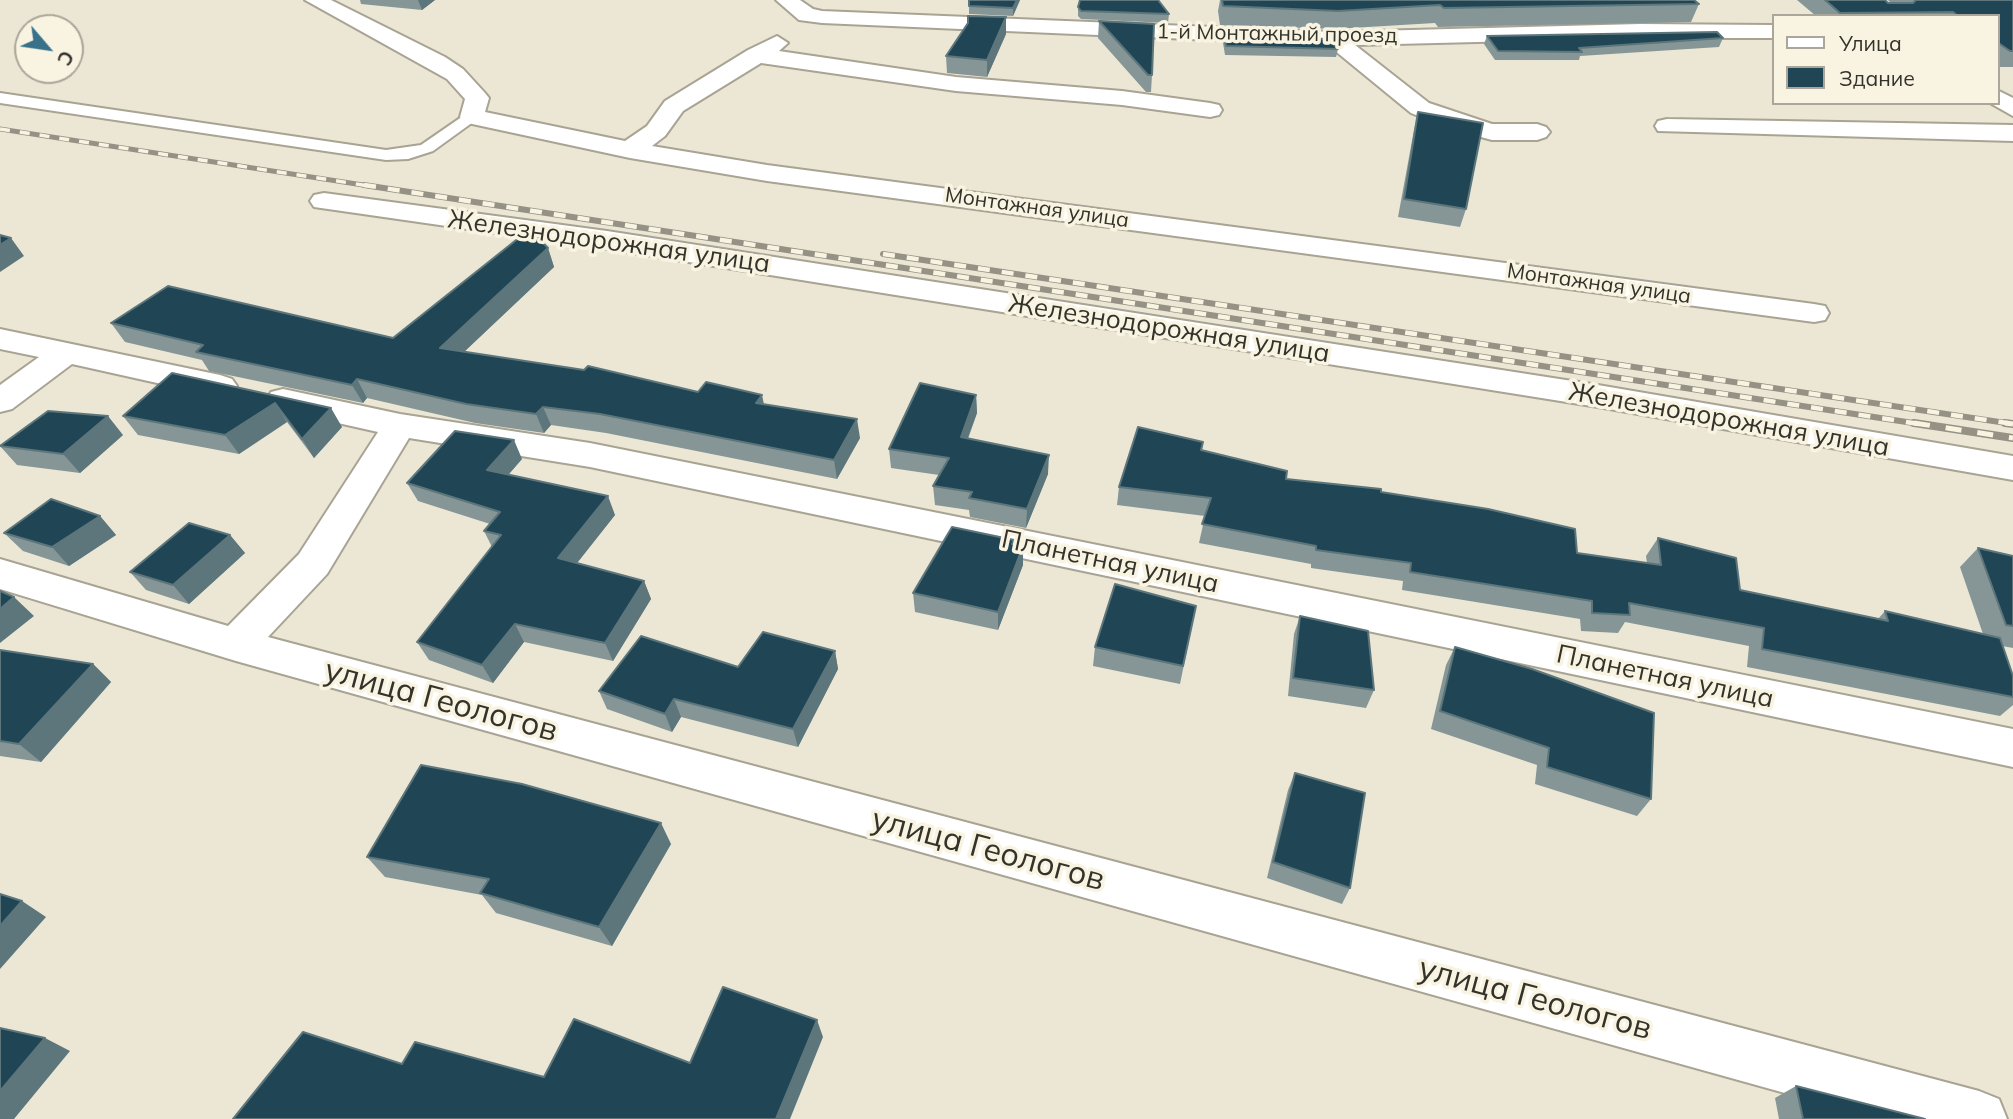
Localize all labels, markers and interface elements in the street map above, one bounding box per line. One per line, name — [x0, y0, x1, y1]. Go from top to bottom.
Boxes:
north arrow — [14, 14, 84, 84]
legend — [1772, 14, 1999, 105]
street label: 1-й Монтажный проезд — [1156, 19, 1398, 49]
text: Улица — [1839, 30, 1902, 56]
text: С — [52, 47, 79, 70]
text: Здание — [1839, 65, 1915, 91]
street label: Монтажная улица — [943, 183, 1131, 233]
street label: Железнодорожная улица — [446, 204, 772, 280]
street label: Монтажная улица — [1505, 259, 1693, 309]
street label: Железнодорожная улица — [1006, 288, 1332, 370]
street label: Железнодорожная улица — [1566, 376, 1892, 464]
street label: Планетная улица — [999, 524, 1221, 600]
street label: Планетная улица — [1554, 639, 1776, 715]
street label: улица Геологов — [320, 651, 562, 751]
street label: улица Геологов — [867, 800, 1109, 900]
street label: улица Геологов — [1414, 949, 1656, 1049]

